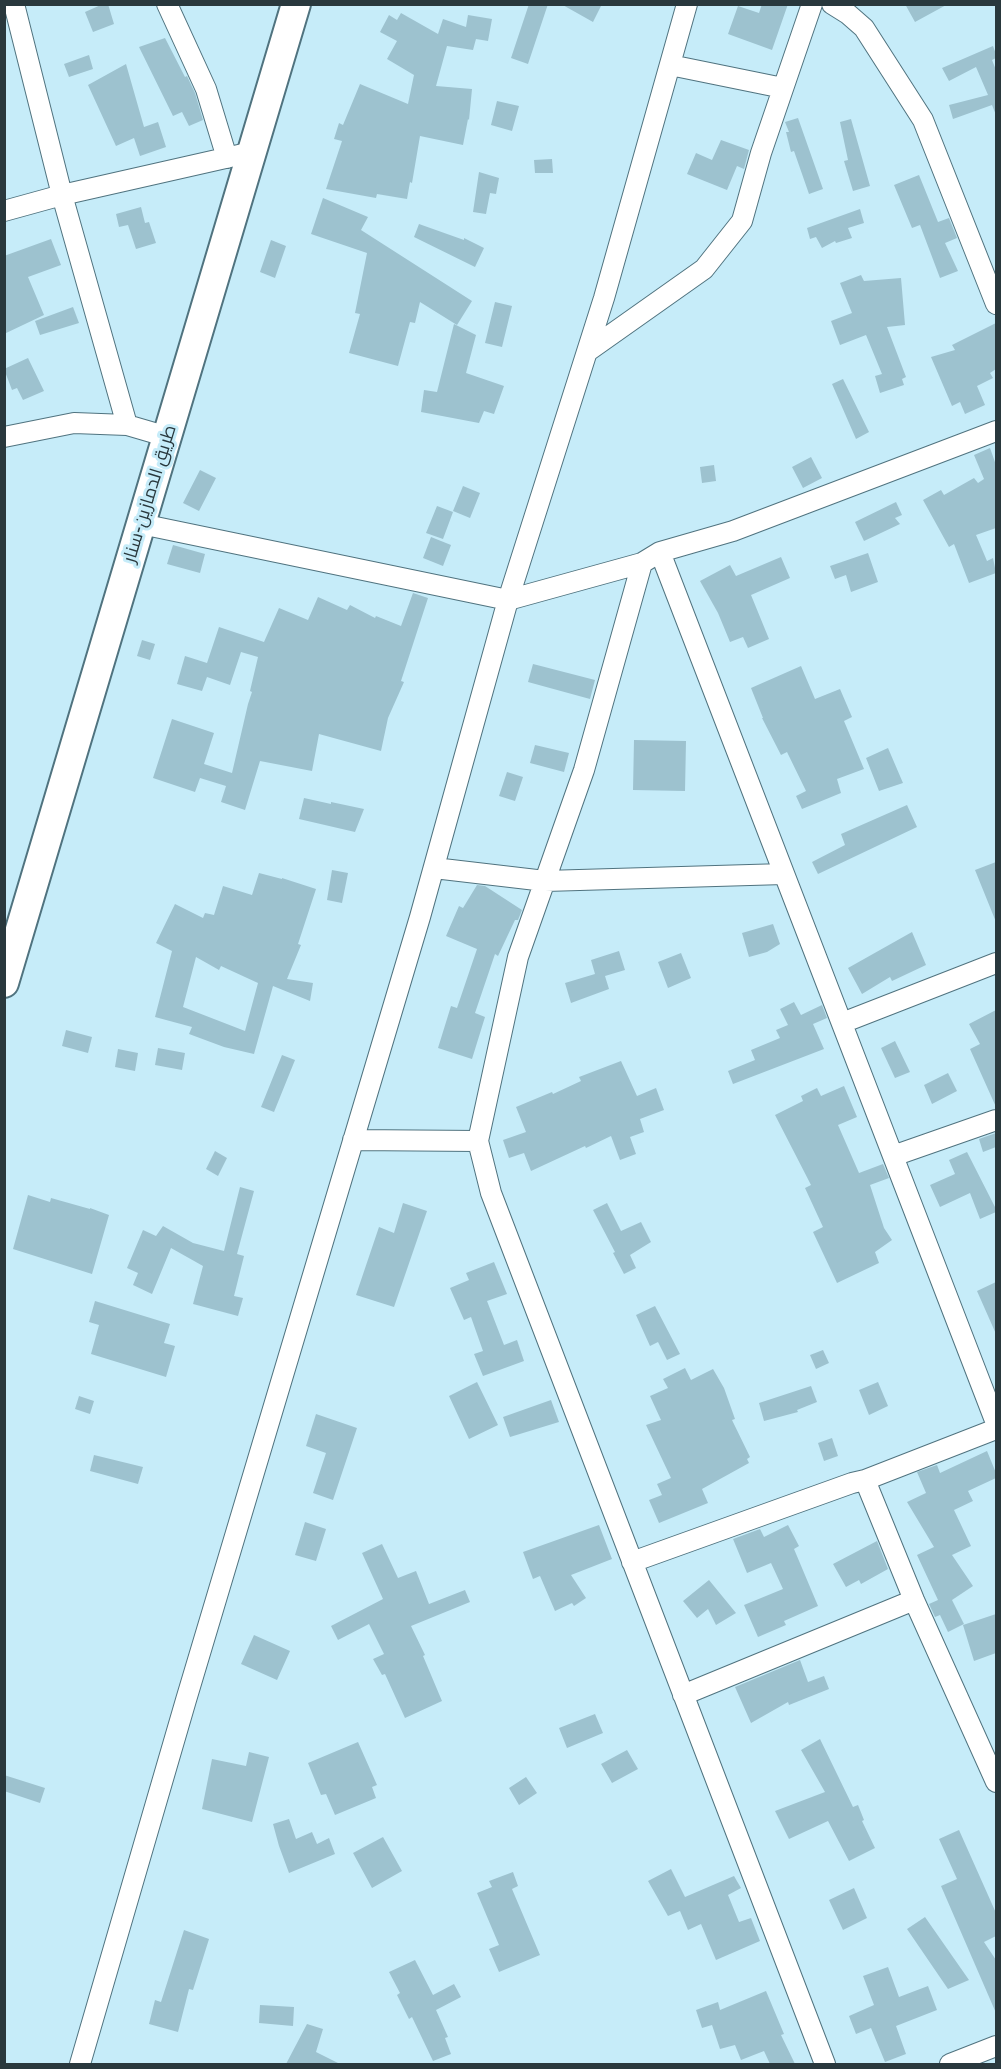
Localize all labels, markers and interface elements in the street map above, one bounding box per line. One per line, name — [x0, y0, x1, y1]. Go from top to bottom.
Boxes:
street label: طريق الدمازين-سنار — [119, 423, 181, 565]

